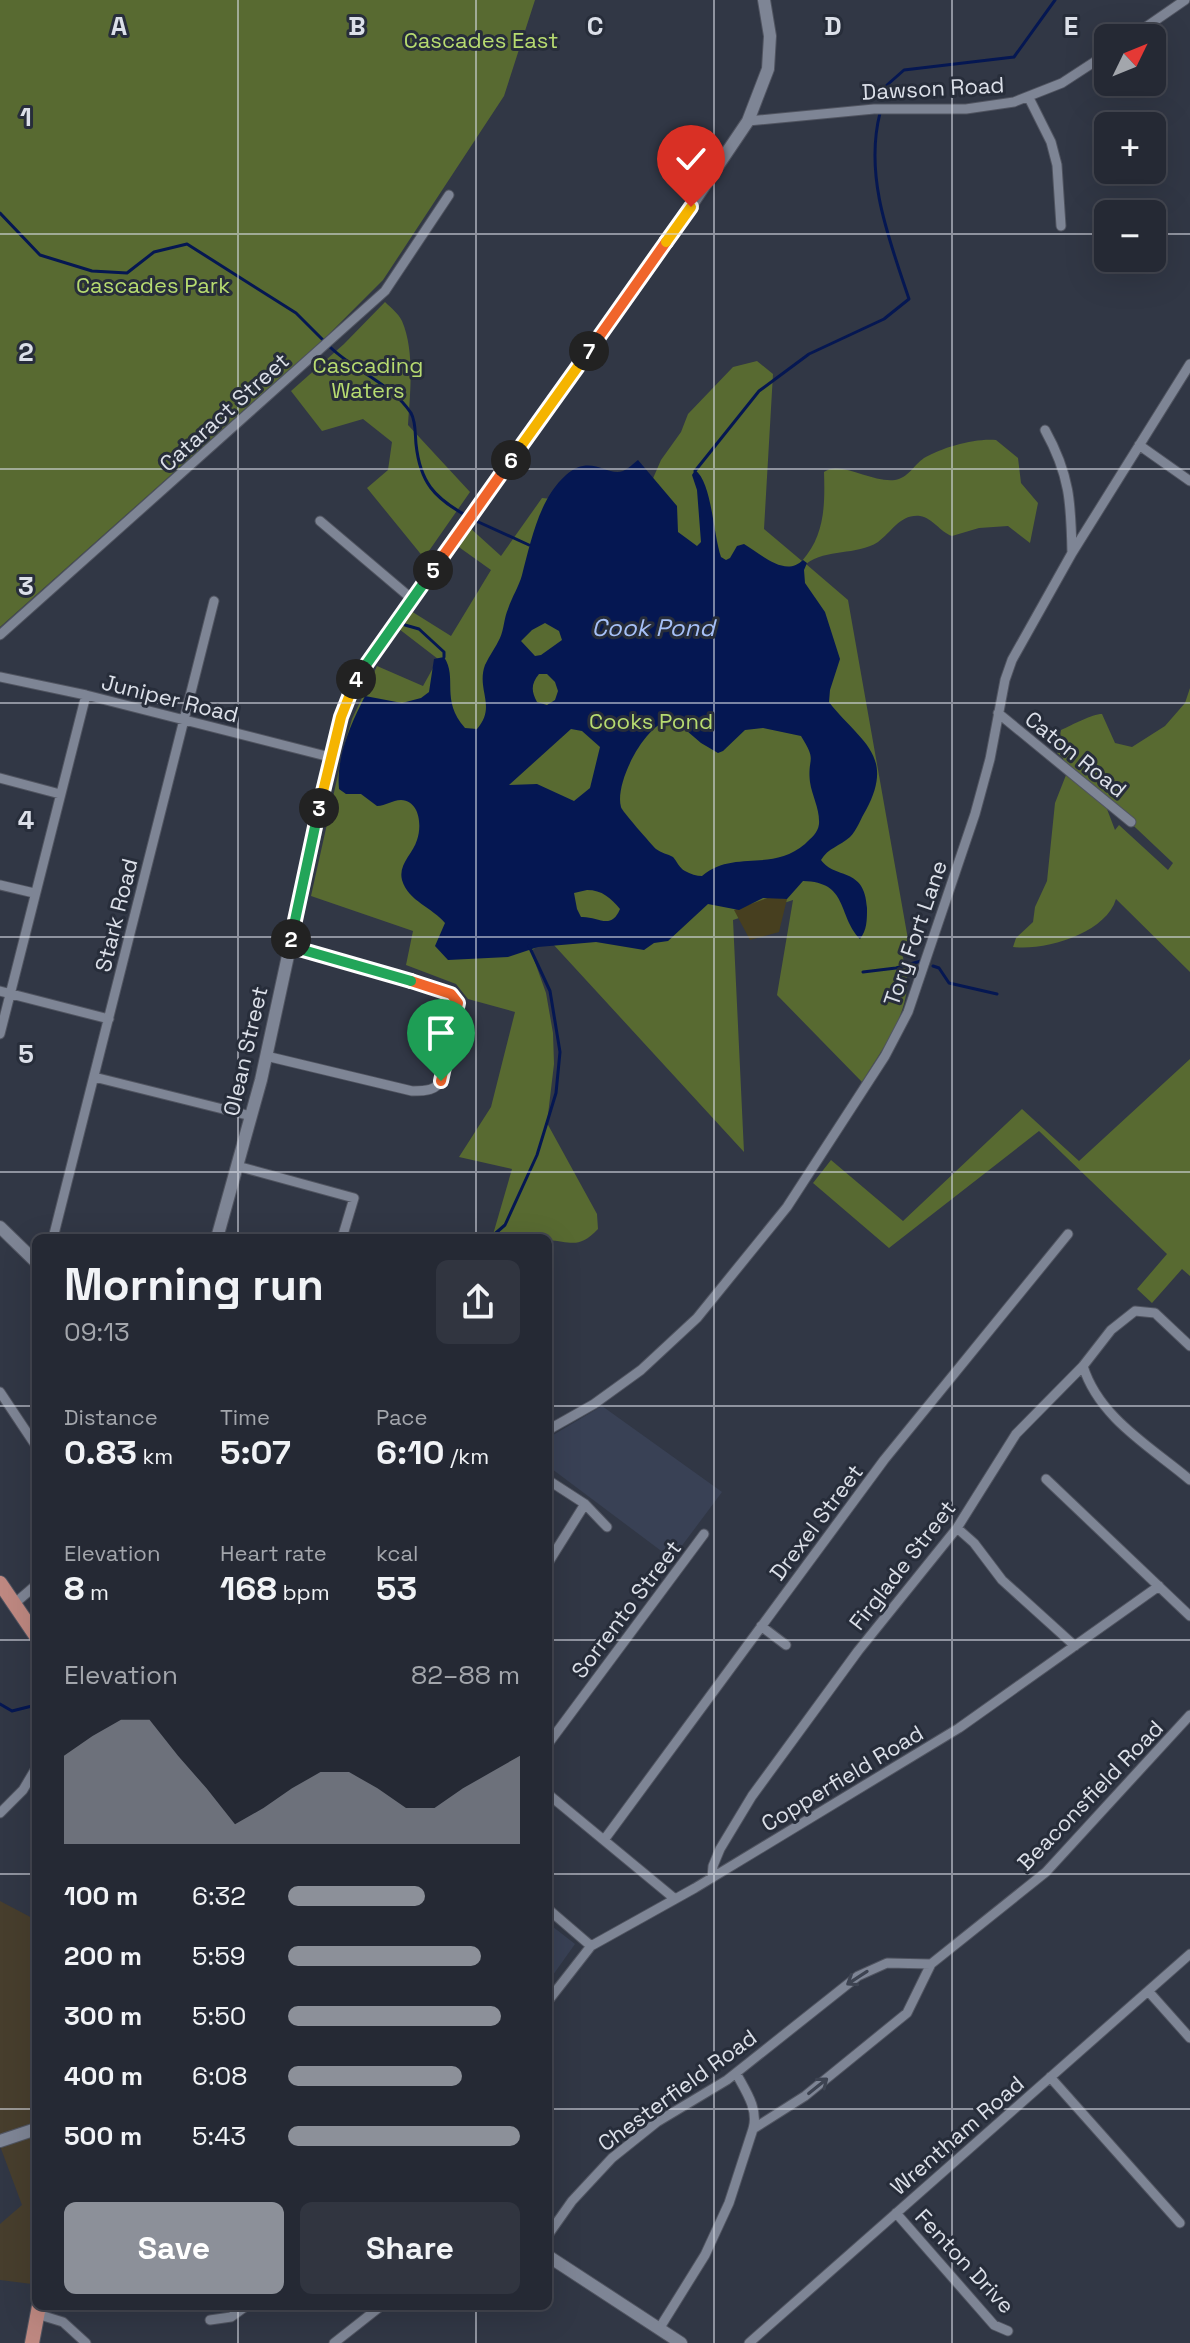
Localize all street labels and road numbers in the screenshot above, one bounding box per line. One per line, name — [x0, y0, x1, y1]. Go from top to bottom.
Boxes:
street label: Dawson Road — [861, 70, 1005, 106]
street label: Cataract Street — [153, 346, 295, 478]
street label: Juniper Road — [99, 667, 241, 729]
street label: Caton Road — [1020, 705, 1132, 803]
street label: Stark Road — [88, 855, 144, 975]
street label: Tory Fort Lane — [877, 856, 953, 1010]
street label: Olean Street — [216, 983, 274, 1119]
street label: Drexel Street — [763, 1458, 869, 1586]
street label: Firglade Street — [843, 1494, 961, 1636]
street label: Sorrento Street — [565, 1534, 687, 1684]
street label: Beaconsfield Road — [1011, 1714, 1169, 1876]
street label: Copperfield Road — [756, 1719, 928, 1837]
street label: Chesterfield Road — [592, 2023, 762, 2157]
street label: Wrentham Road — [884, 2069, 1030, 2201]
street label: Fenton Drive — [909, 2203, 1021, 2319]

